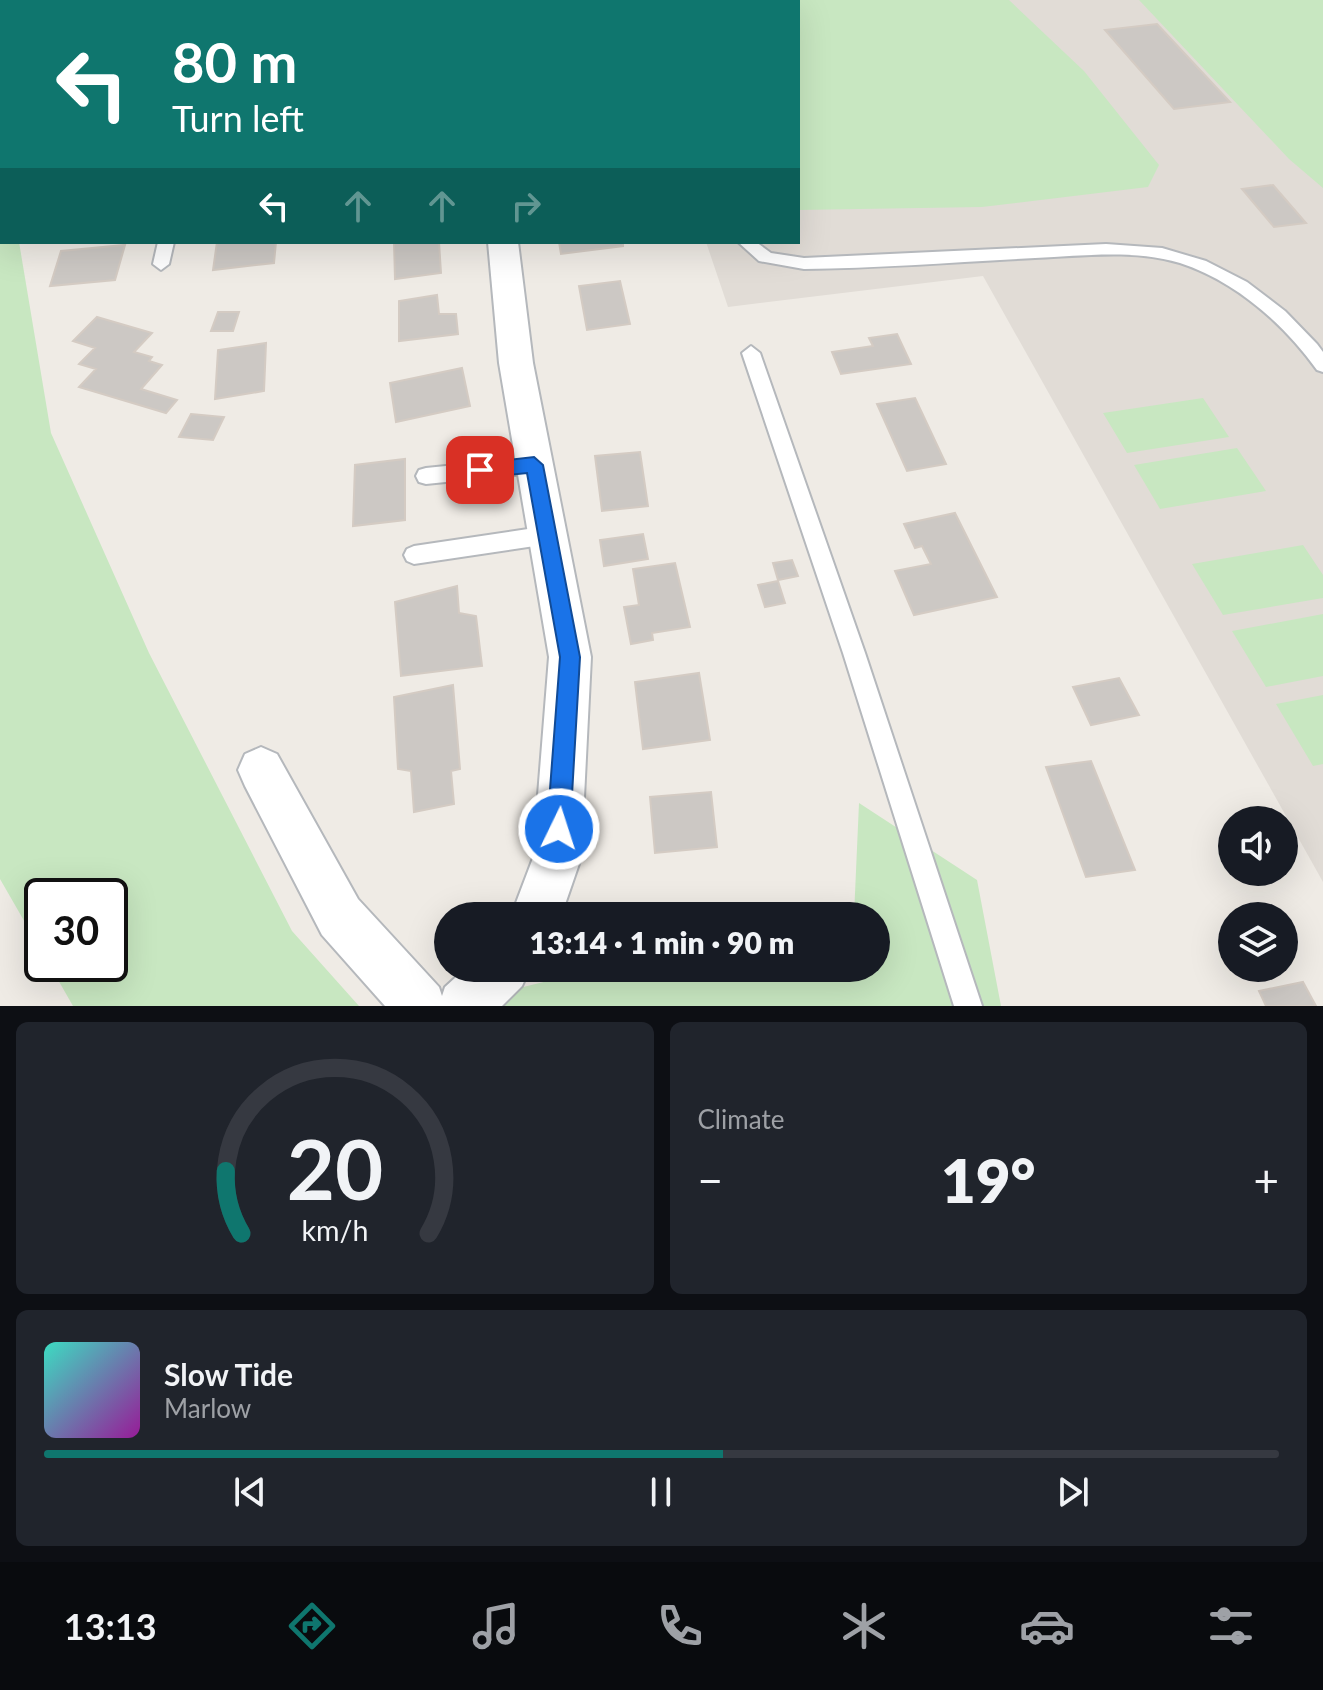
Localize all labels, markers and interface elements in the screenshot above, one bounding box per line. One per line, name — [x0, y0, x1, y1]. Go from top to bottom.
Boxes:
text: 80 m — [172, 28, 297, 95]
icon: left — [40, 32, 144, 136]
text: Turn left — [172, 96, 304, 140]
icon: left — [252, 184, 296, 228]
icon: ahead — [336, 184, 380, 228]
icon: ahead — [420, 184, 464, 228]
icon: right — [504, 184, 548, 228]
pin — [446, 436, 514, 504]
icon: arrive — [458, 448, 502, 492]
position arrow — [517, 787, 601, 871]
map controls — [1218, 806, 1298, 982]
button: sound — [1218, 806, 1298, 886]
speed limit sign: 30 — [24, 878, 128, 982]
button: layers — [1218, 902, 1298, 982]
text: 13:14 · 1 min · 90 m — [530, 924, 794, 960]
text: Climate — [698, 1103, 784, 1135]
text: 20 — [287, 1118, 383, 1218]
text: 19° — [941, 1144, 1036, 1216]
text: − — [698, 1154, 723, 1206]
text: + — [1253, 1154, 1279, 1206]
text: km/h — [301, 1213, 368, 1247]
text: Slow Tide — [164, 1356, 293, 1392]
text: Marlow — [164, 1392, 251, 1424]
icon: previous — [228, 1470, 272, 1514]
icon: pause — [639, 1470, 683, 1514]
icon: next — [1051, 1470, 1095, 1514]
icon: directions — [284, 1598, 340, 1654]
icon: music — [468, 1598, 524, 1654]
icon: phone — [652, 1598, 708, 1654]
icon: climate — [836, 1598, 892, 1654]
icon: car — [1019, 1598, 1075, 1654]
icon: filters — [1203, 1598, 1259, 1654]
text: 13:13 — [64, 1604, 157, 1648]

